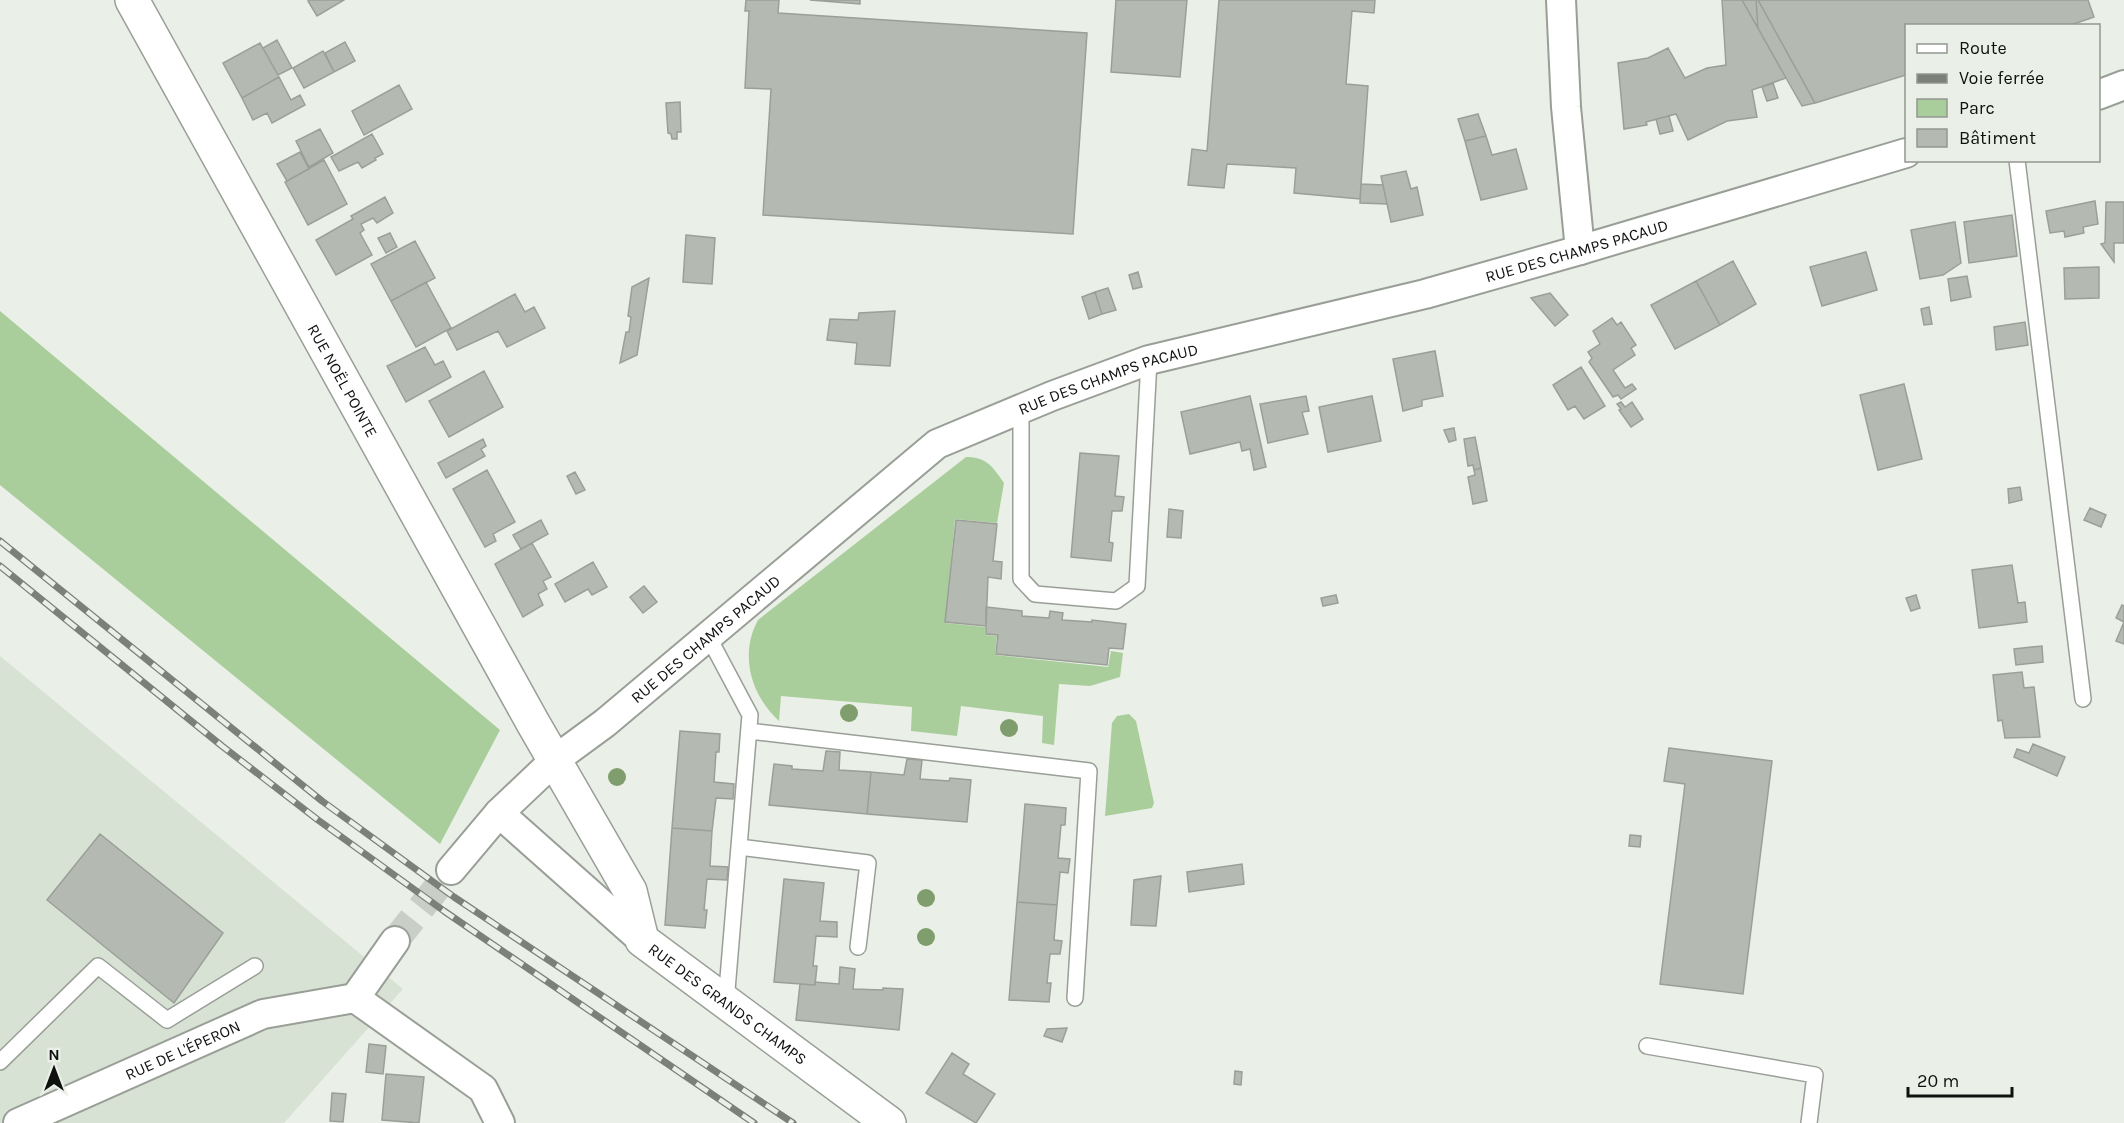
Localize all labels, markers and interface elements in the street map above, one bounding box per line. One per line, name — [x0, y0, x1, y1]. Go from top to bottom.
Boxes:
legend — [1905, 24, 2100, 162]
text: Route — [1959, 37, 2007, 59]
text: Voie ferrée — [1959, 67, 2044, 89]
text: Parc — [1959, 97, 1995, 119]
text: Bâtiment — [1959, 127, 2036, 149]
street label: RUE DES CHAMPS PACAUD — [1483, 215, 1670, 286]
street label: RUE NOËL POINTE — [304, 321, 382, 440]
street label: RUE DES CHAMPS PACAUD — [1015, 339, 1200, 419]
street label: RUE DES CHAMPS PACAUD — [627, 570, 784, 707]
street label: RUE DES GRANDS CHAMPS — [645, 939, 811, 1068]
street label: RUE DE L'ÉPERON — [122, 1016, 243, 1084]
north arrow — [24, 1039, 84, 1099]
text: N — [48, 1045, 60, 1064]
scale bar — [1908, 1060, 2012, 1098]
text: 20 m — [1917, 1070, 1959, 1092]

